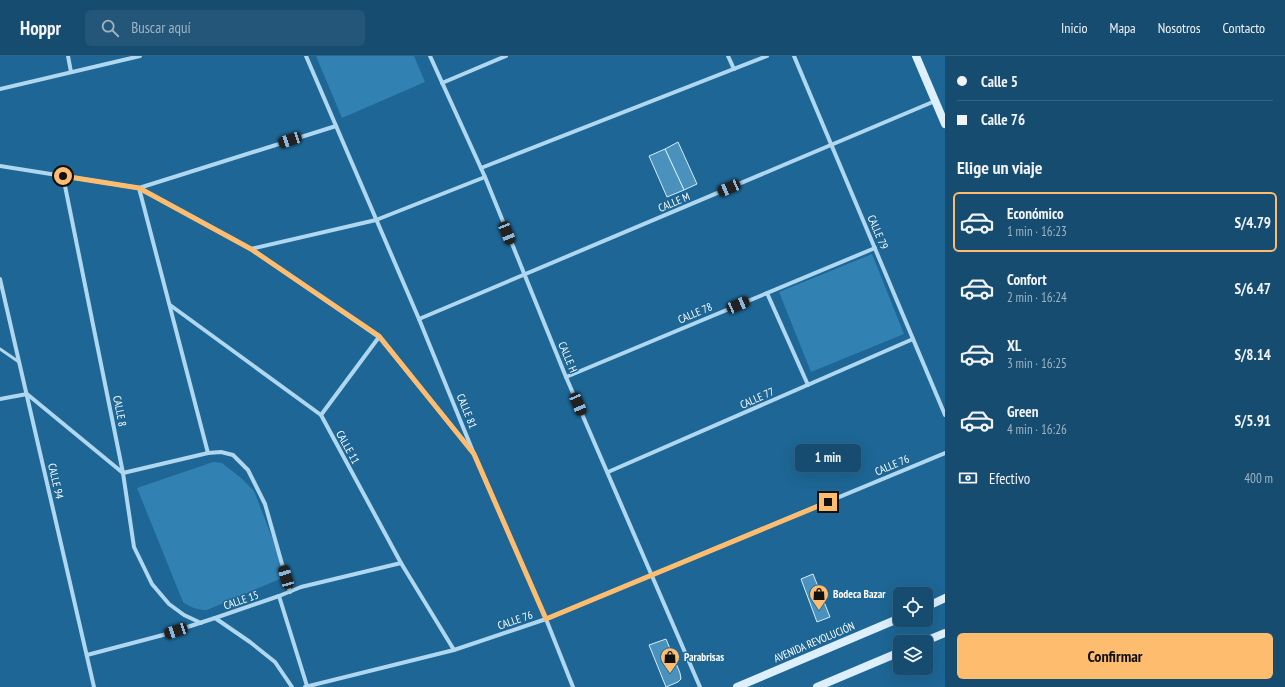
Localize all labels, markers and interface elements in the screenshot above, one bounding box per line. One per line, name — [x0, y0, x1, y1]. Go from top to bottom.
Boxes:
search box — [85, 10, 365, 46]
text: Hoppr — [20, 16, 61, 40]
icon: search — [99, 17, 121, 39]
text: Buscar aquí — [131, 18, 191, 37]
text: Inicio — [1061, 19, 1088, 37]
text: Mapa — [1110, 19, 1136, 37]
text: Nosotros — [1158, 19, 1201, 37]
text: Contacto — [1223, 19, 1265, 37]
text: Calle 5 — [981, 72, 1018, 91]
text: Calle 76 — [981, 110, 1025, 129]
car — [277, 131, 303, 149]
text: Elige un viaje — [957, 156, 1042, 179]
route start — [54, 167, 72, 185]
car — [716, 178, 742, 198]
street label: CALLE M — [656, 189, 692, 215]
icon: car — [959, 204, 995, 240]
text: Económico — [1007, 204, 1064, 223]
street label: CALLE 79 — [865, 213, 892, 251]
text: S/4.79 — [1234, 213, 1271, 232]
car — [497, 220, 517, 246]
text: 1 min · 16:23 — [1007, 223, 1067, 240]
icon: car — [959, 270, 995, 306]
text: Confort — [1007, 270, 1047, 289]
text: S/6.47 — [1234, 279, 1271, 298]
text: 2 min · 16:24 — [1007, 289, 1067, 306]
car — [725, 295, 751, 315]
street label: CALLE 78 — [676, 299, 714, 326]
icon: car — [959, 336, 995, 372]
text: XL — [1007, 336, 1021, 355]
street label: CALLE H — [555, 340, 581, 375]
text: S/8.14 — [1234, 345, 1271, 364]
text: 3 min · 16:25 — [1007, 355, 1067, 372]
street label: CALLE 77 — [738, 384, 776, 412]
car — [568, 391, 588, 417]
street label: CALLE 81 — [454, 392, 480, 430]
street label: CALLE 8 — [110, 394, 130, 428]
icon: car — [959, 402, 995, 438]
text: Green — [1007, 402, 1039, 421]
text: S/5.91 — [1234, 411, 1271, 430]
text: 4 min · 16:26 — [1007, 421, 1067, 438]
street label: CALLE 11 — [333, 428, 363, 466]
callout: 1 min — [795, 444, 861, 472]
text: 1 min — [815, 449, 841, 466]
street label: CALLE 76 — [873, 451, 911, 478]
street label: CALLE 94 — [45, 462, 67, 500]
icon: cash — [957, 467, 979, 489]
text: Efectivo — [989, 469, 1030, 488]
text: 400 m — [1244, 470, 1273, 487]
route end — [819, 493, 837, 511]
car — [277, 564, 295, 590]
shop icon: Bodeca Bazar — [808, 583, 830, 611]
street label: CALLE 15 — [222, 587, 260, 612]
place label: Bodeca Bazar — [833, 587, 886, 601]
map controls — [893, 587, 933, 675]
button: locate — [893, 587, 933, 627]
street label: CALLE 76 — [496, 607, 534, 632]
street label: AVENIDA REVOLUCIÓN — [771, 619, 857, 665]
car — [163, 622, 189, 640]
button: Confirmar — [957, 633, 1273, 679]
button: layers — [893, 635, 933, 675]
shop icon: Parabrisas — [659, 646, 681, 674]
place label: Parabrisas — [684, 650, 724, 664]

